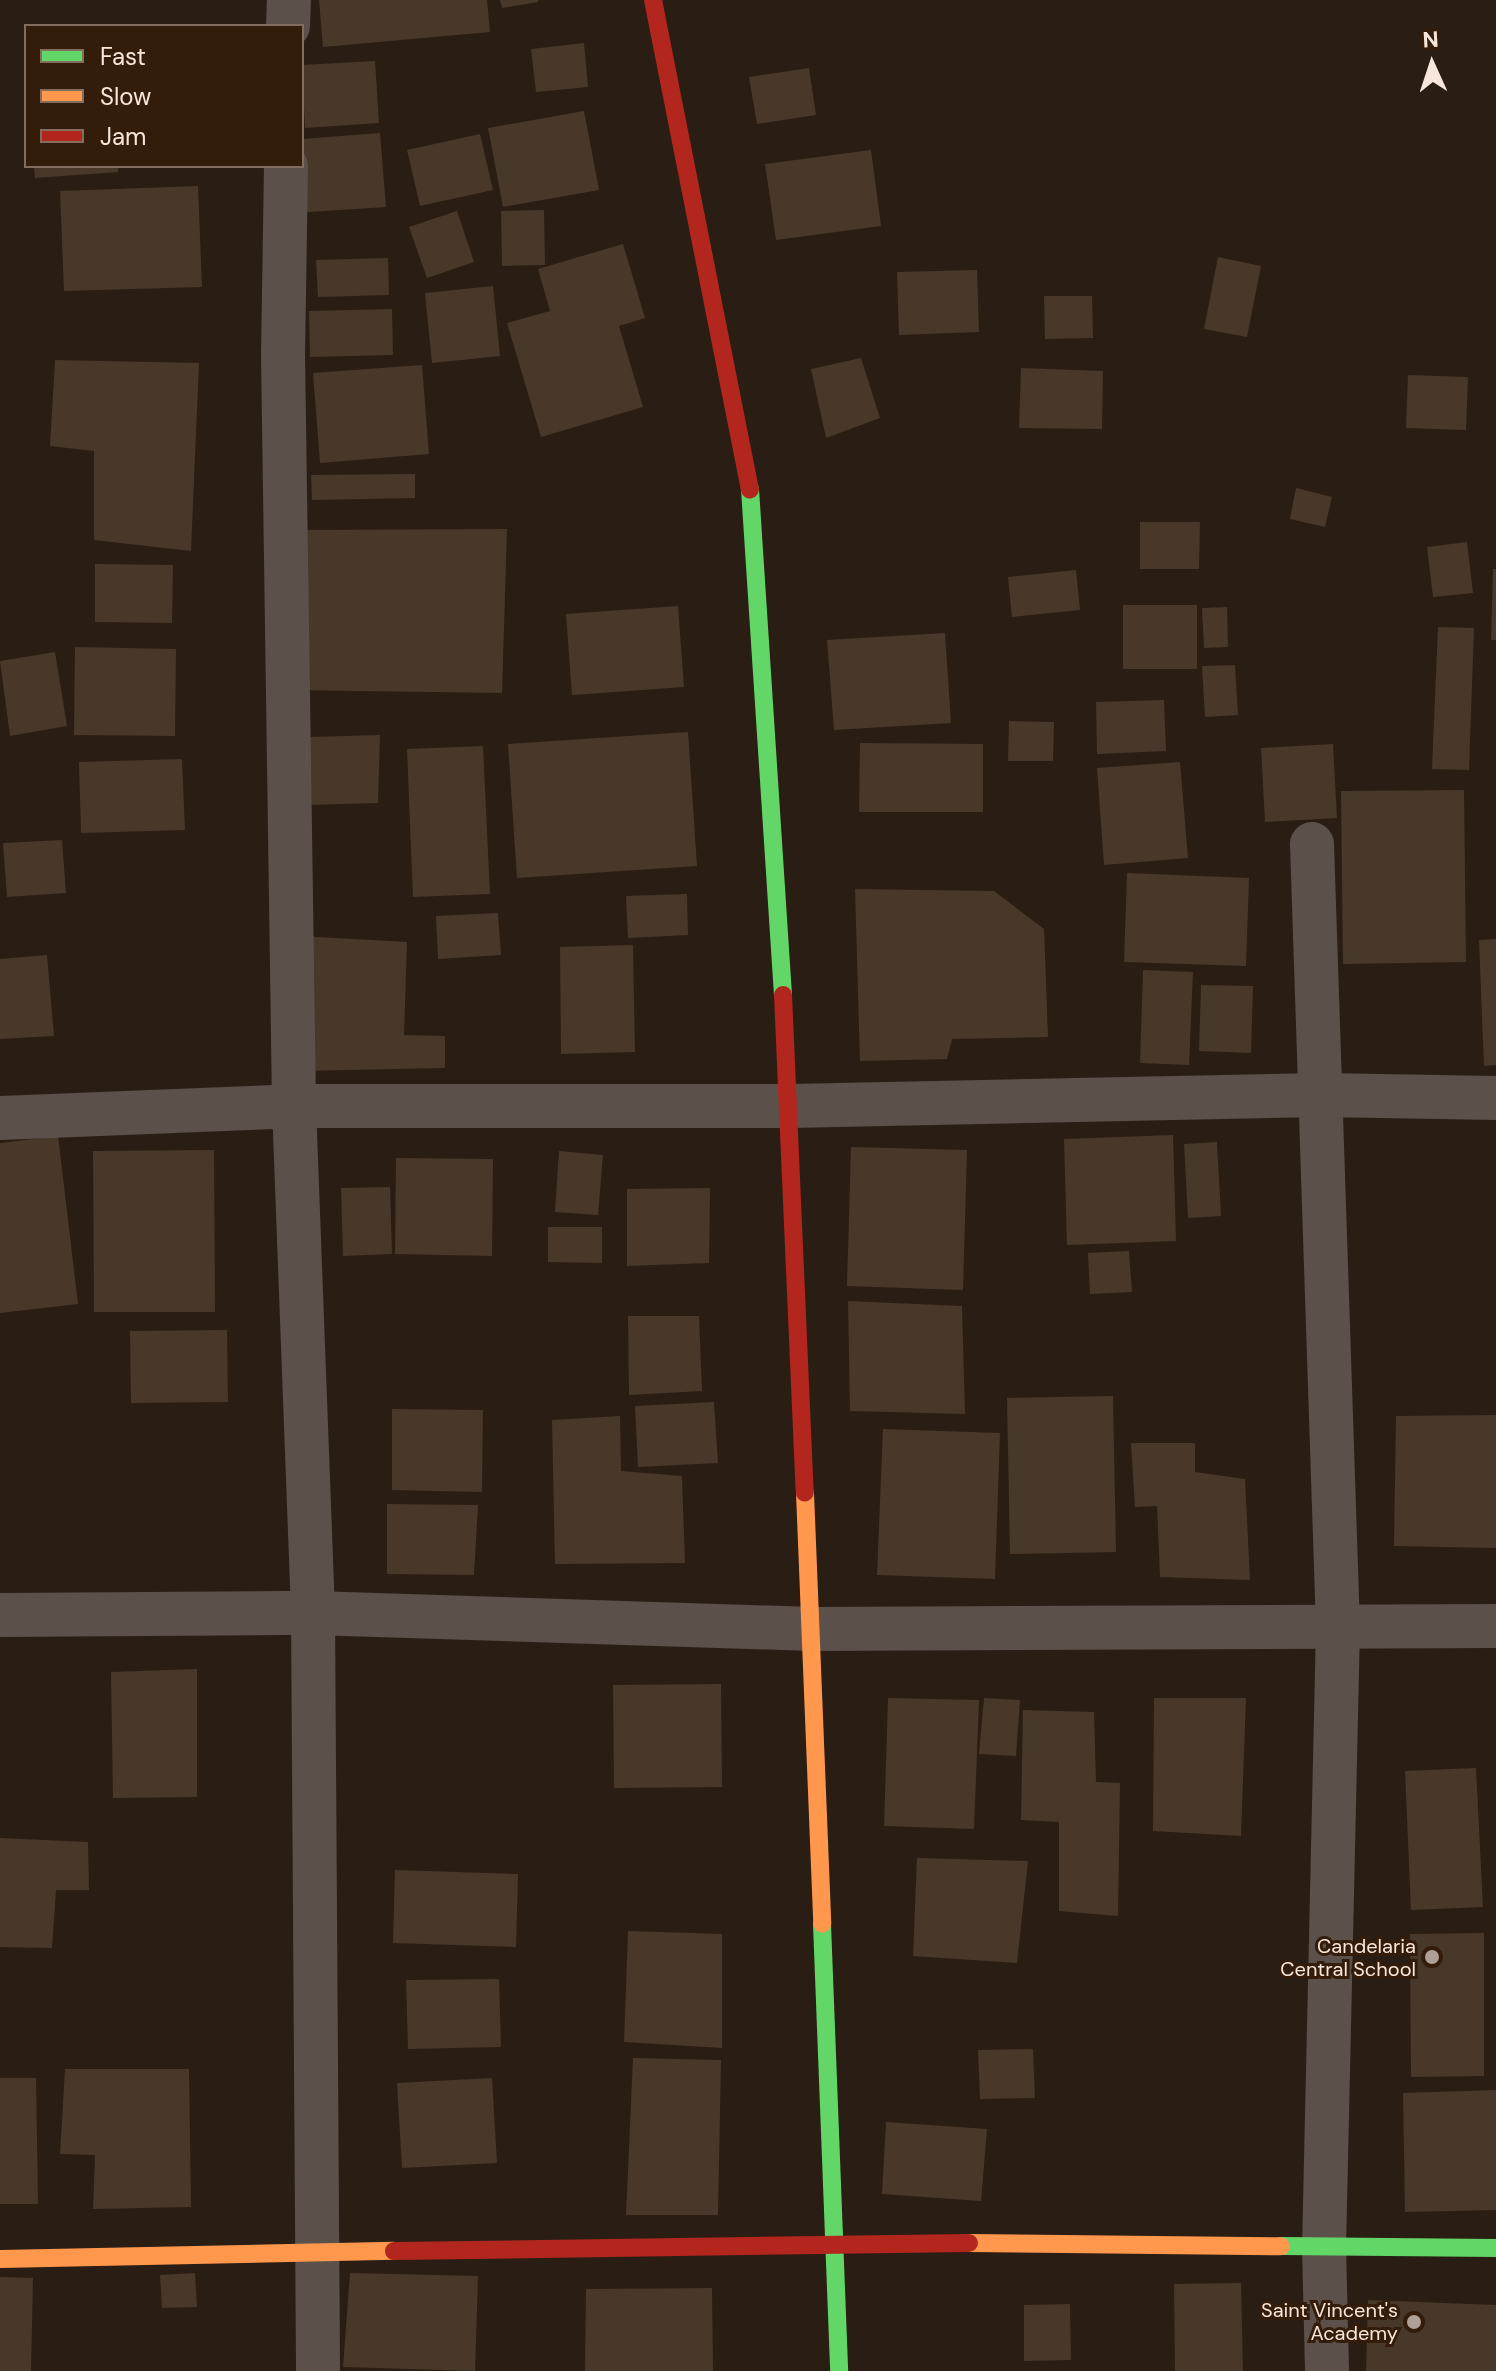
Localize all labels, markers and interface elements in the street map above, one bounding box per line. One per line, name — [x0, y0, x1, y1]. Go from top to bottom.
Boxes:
legend — [24, 24, 304, 168]
north arrow — [1392, 24, 1472, 104]
text: N — [1422, 25, 1439, 54]
text: Fast — [100, 41, 146, 72]
text: Slow — [100, 81, 151, 112]
text: Jam — [100, 121, 146, 152]
place label: Candelaria Central School — [1280, 1934, 1416, 1981]
marker: Candelaria Central School — [1423, 1948, 1441, 1966]
place label: Saint Vincent's Academy — [1261, 2298, 1398, 2345]
marker: Saint Vincent's Academy — [1405, 2313, 1423, 2331]

